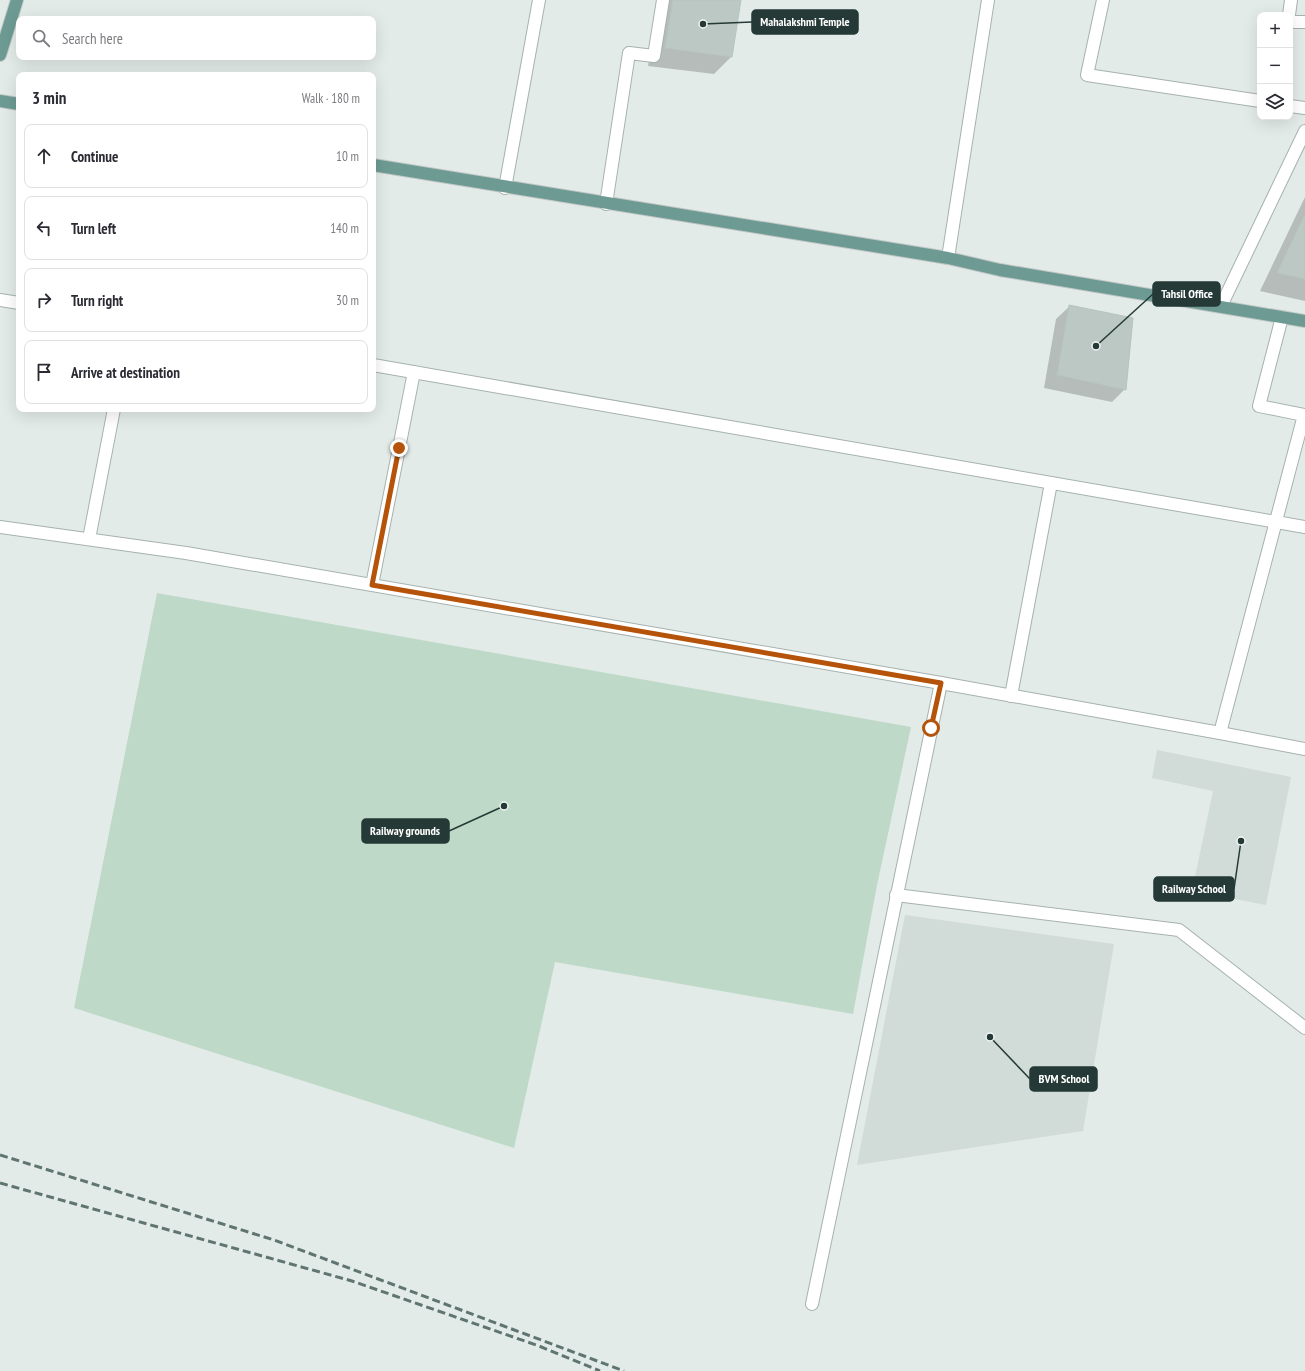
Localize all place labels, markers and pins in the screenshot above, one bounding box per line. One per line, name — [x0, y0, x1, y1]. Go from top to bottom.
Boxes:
callout: Mahalakshmi Temple — [752, 10, 858, 34]
callout: Tahsil Office — [1153, 282, 1220, 306]
callout: Railway grounds — [362, 819, 449, 843]
callout: Railway School — [1154, 877, 1234, 901]
callout: BVM School — [1030, 1067, 1097, 1091]

